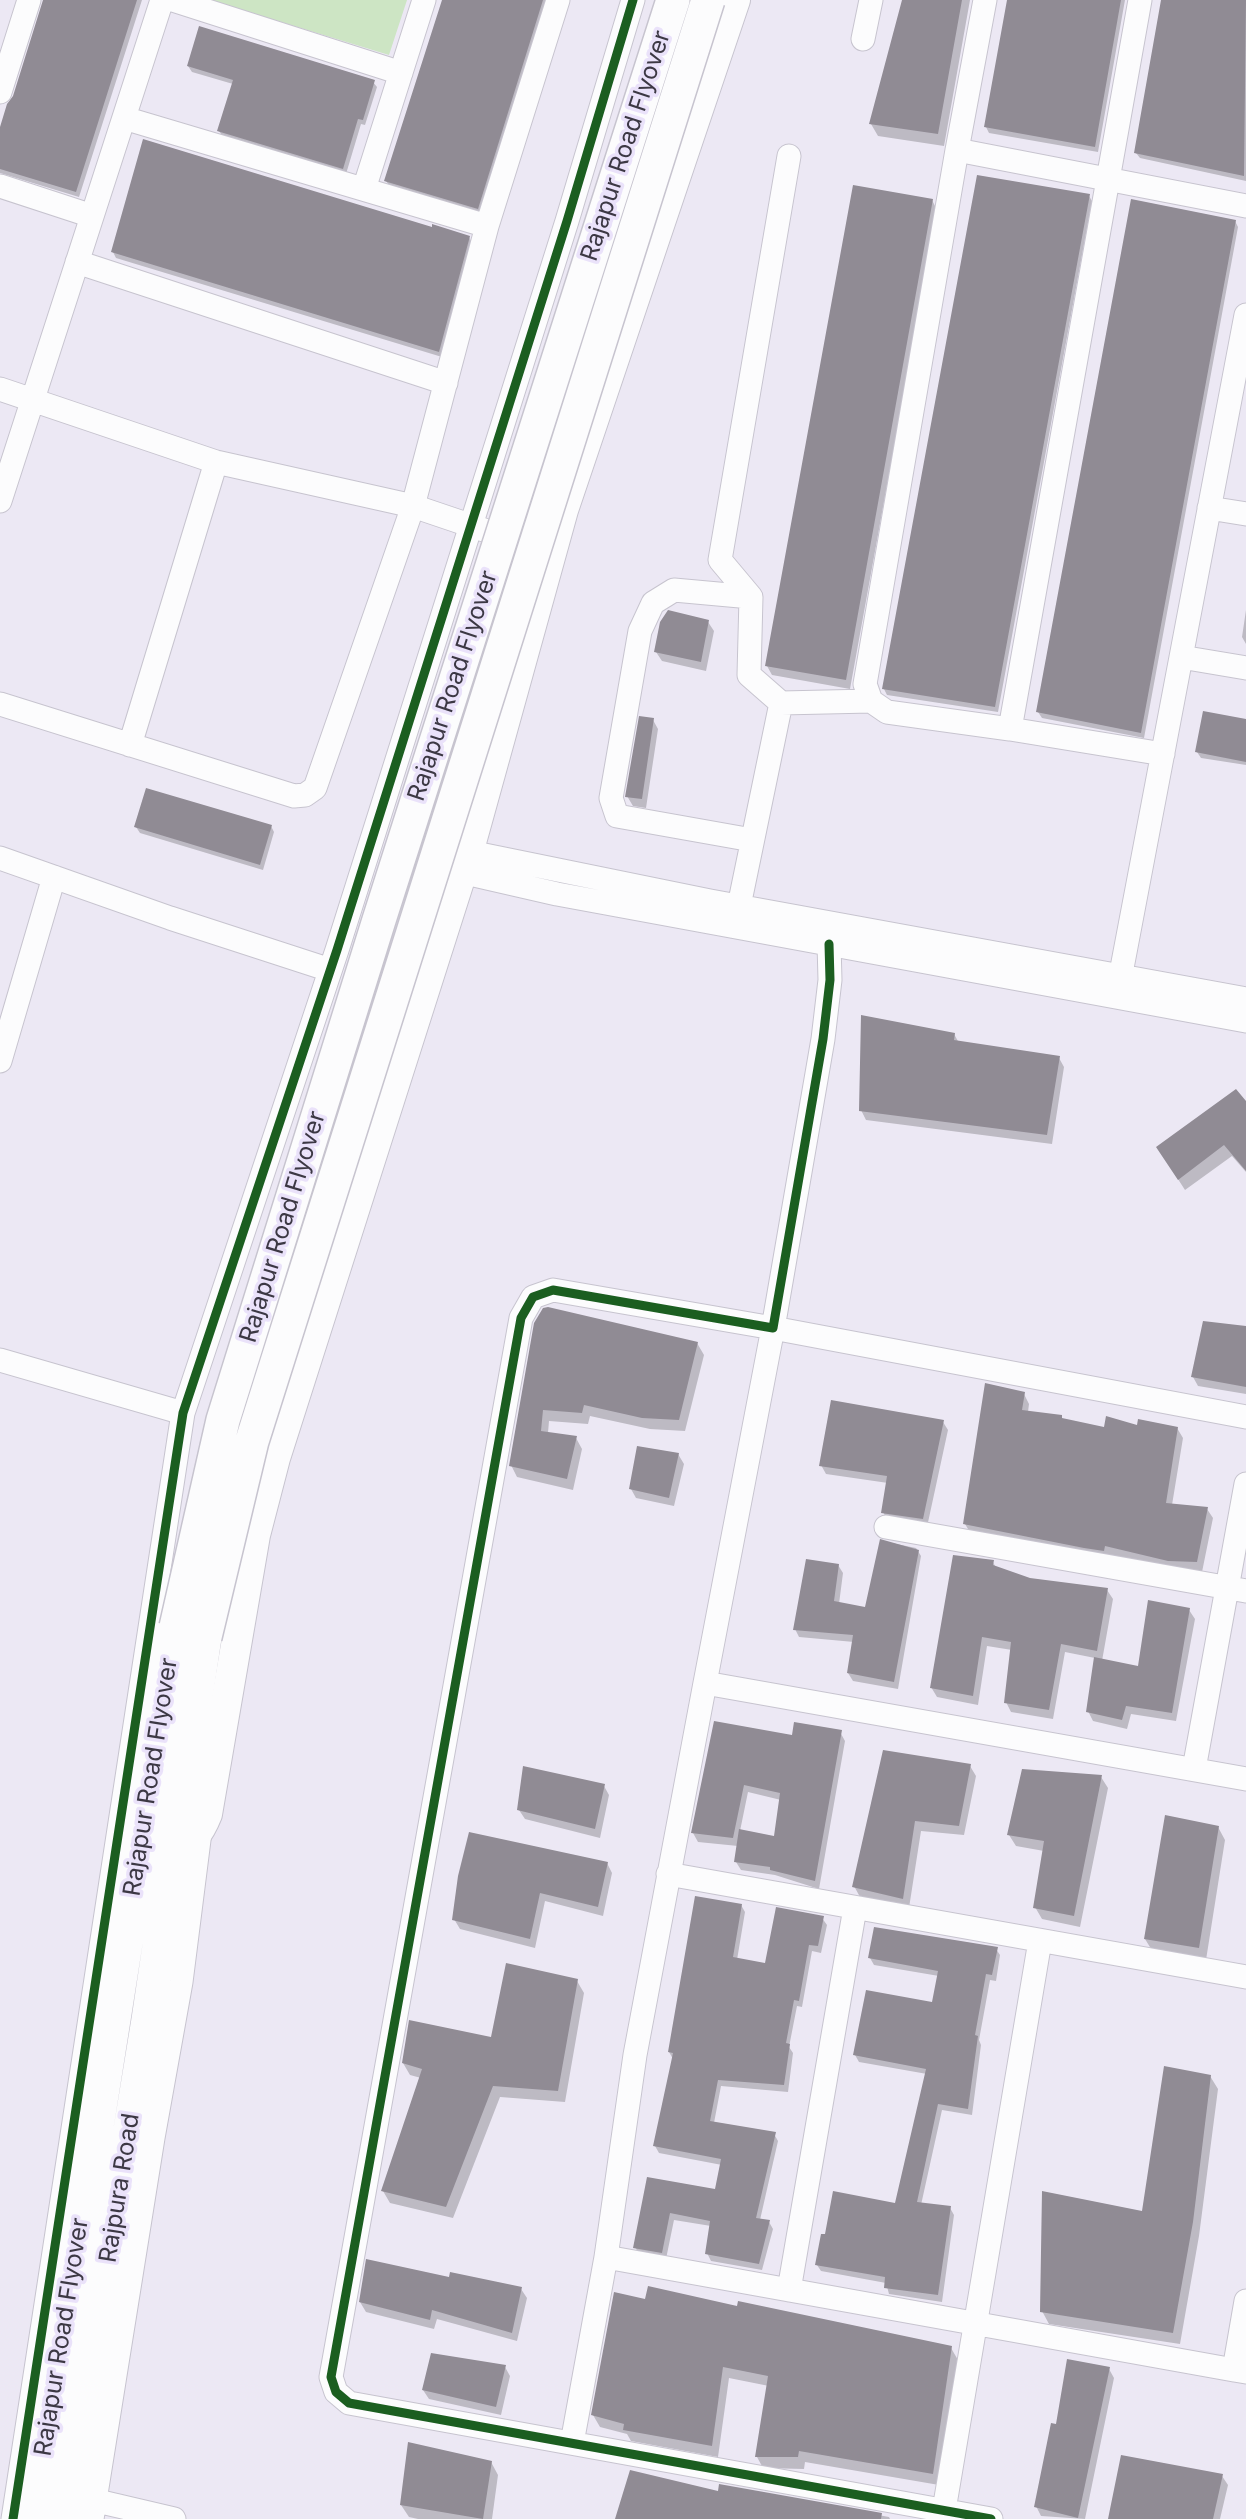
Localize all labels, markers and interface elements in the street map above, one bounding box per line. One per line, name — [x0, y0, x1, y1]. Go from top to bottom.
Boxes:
street label: Rajapur Road Flyover — [575, 27, 677, 265]
street label: Rajapur Road Flyover — [402, 567, 504, 805]
street label: Rajapur Road Flyover — [234, 1108, 332, 1346]
street label: Rajapur Road Flyover — [118, 1656, 184, 1898]
street label: Rajpura Road — [94, 2111, 146, 2265]
street label: Rajapur Road Flyover — [29, 2216, 95, 2458]

